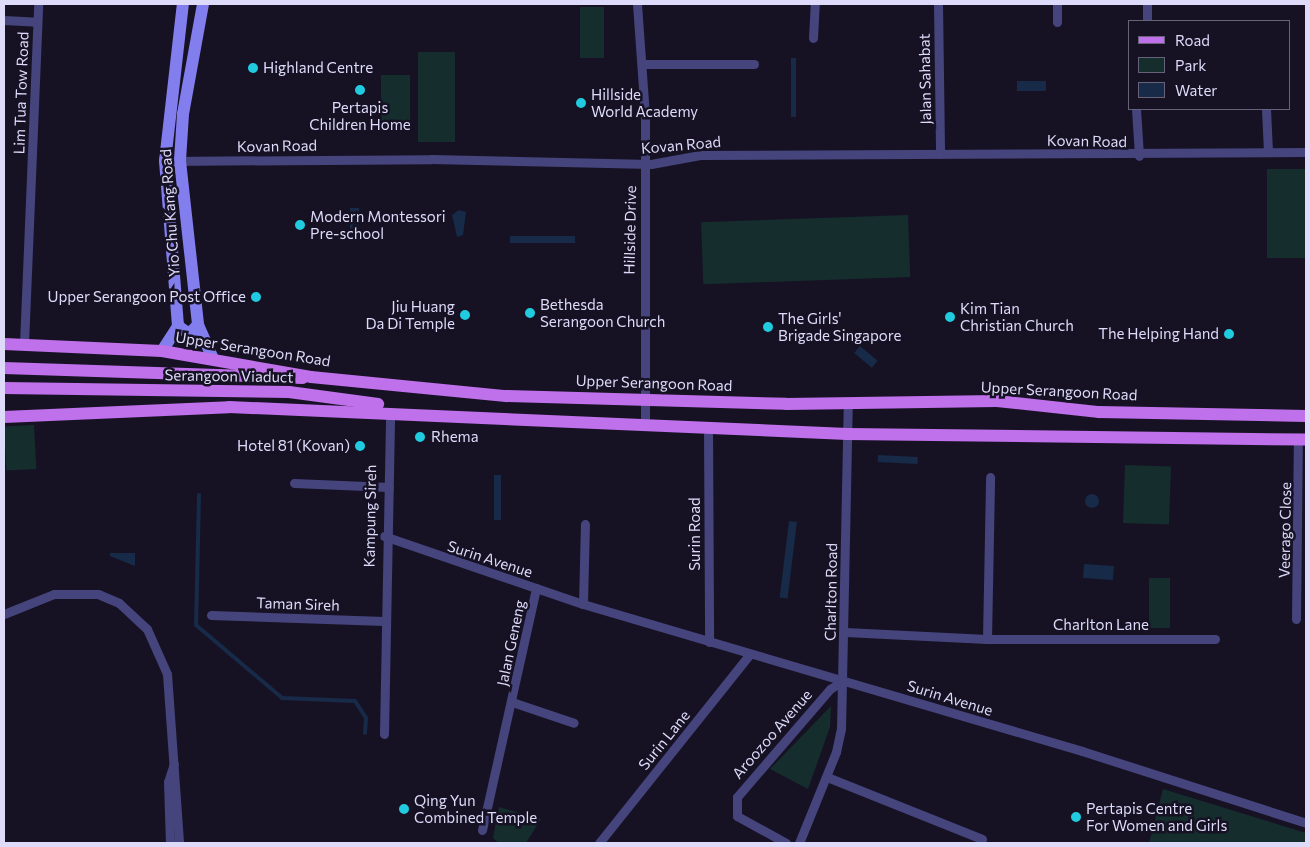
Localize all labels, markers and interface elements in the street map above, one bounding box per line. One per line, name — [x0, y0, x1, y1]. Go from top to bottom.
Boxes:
legend — [1128, 20, 1290, 110]
street label: Lim Tua Tow Road — [10, 31, 32, 155]
text: Road — [1175, 31, 1210, 49]
street label: Jalan Sahabat — [915, 33, 935, 125]
text: Park — [1175, 56, 1206, 74]
place label: Highland Centre — [263, 59, 373, 77]
marker: Highland Centre — [247, 62, 259, 74]
text: Water — [1175, 81, 1217, 99]
marker: Pertapis Children Home — [354, 84, 366, 96]
place label: Hillside World Academy — [591, 85, 698, 120]
marker: Hillside World Academy — [575, 97, 587, 109]
place label: Pertapis Children Home — [309, 98, 411, 133]
street label: Kovan Road — [1047, 131, 1127, 151]
street label: Kovan Road — [640, 133, 722, 157]
street label: Kovan Road — [237, 136, 317, 156]
street label: Yio Chu Kang Road — [157, 148, 183, 278]
street label: Hillside Drive — [620, 185, 640, 275]
place label: Modern Montessori Pre-school — [310, 207, 446, 242]
marker: Modern Montessori Pre-school — [294, 219, 306, 231]
place label: Upper Serangoon Post Office — [47, 288, 246, 306]
marker: Upper Serangoon Post Office — [250, 291, 262, 303]
place label: Bethesda Serangoon Church — [540, 295, 665, 330]
place label: Jiu Huang Da Di Temple — [365, 297, 455, 332]
place label: Kim Tian Christian Church — [960, 299, 1074, 334]
marker: Bethesda Serangoon Church — [524, 307, 536, 319]
marker: Jiu Huang Da Di Temple — [459, 309, 471, 321]
place label: The Girls' Brigade Singapore — [778, 309, 901, 344]
marker: Kim Tian Christian Church — [944, 311, 956, 323]
marker: The Girls' Brigade Singapore — [762, 321, 774, 333]
place label: The Helping Hand — [1098, 325, 1219, 343]
street label: Upper Serangoon Road — [174, 328, 332, 370]
marker: The Helping Hand — [1223, 328, 1235, 340]
street label: Serangoon Viaduct — [164, 366, 294, 386]
street label: Upper Serangoon Road — [575, 371, 733, 395]
street label: Upper Serangoon Road — [980, 378, 1138, 404]
place label: Rhema — [431, 428, 478, 446]
marker: Rhema — [413, 430, 427, 444]
place label: Hotel 81 (Kovan) — [237, 437, 350, 455]
marker: Hotel 81 (Kovan) — [354, 440, 366, 452]
street label: Kampung Sireh — [360, 464, 380, 568]
street label: Veerago Close — [1275, 482, 1295, 578]
street label: Surin Road — [686, 497, 704, 571]
street label: Surin Avenue — [445, 537, 535, 581]
street label: Charlton Road — [821, 543, 841, 641]
street label: Taman Sireh — [256, 594, 340, 614]
street label: Jalan Geneng — [493, 598, 529, 688]
street label: Charlton Lane — [1053, 616, 1149, 634]
street label: Surin Avenue — [905, 676, 995, 720]
street label: Aroozoo Avenue — [728, 686, 816, 782]
street label: Surin Lane — [635, 707, 693, 773]
place label: Qing Yun Combined Temple — [414, 791, 537, 826]
place label: Pertapis Centre For Women and Girls — [1086, 799, 1227, 834]
marker: Qing Yun Combined Temple — [398, 803, 410, 815]
marker: Pertapis Centre For Women and Girls — [1070, 811, 1082, 823]

